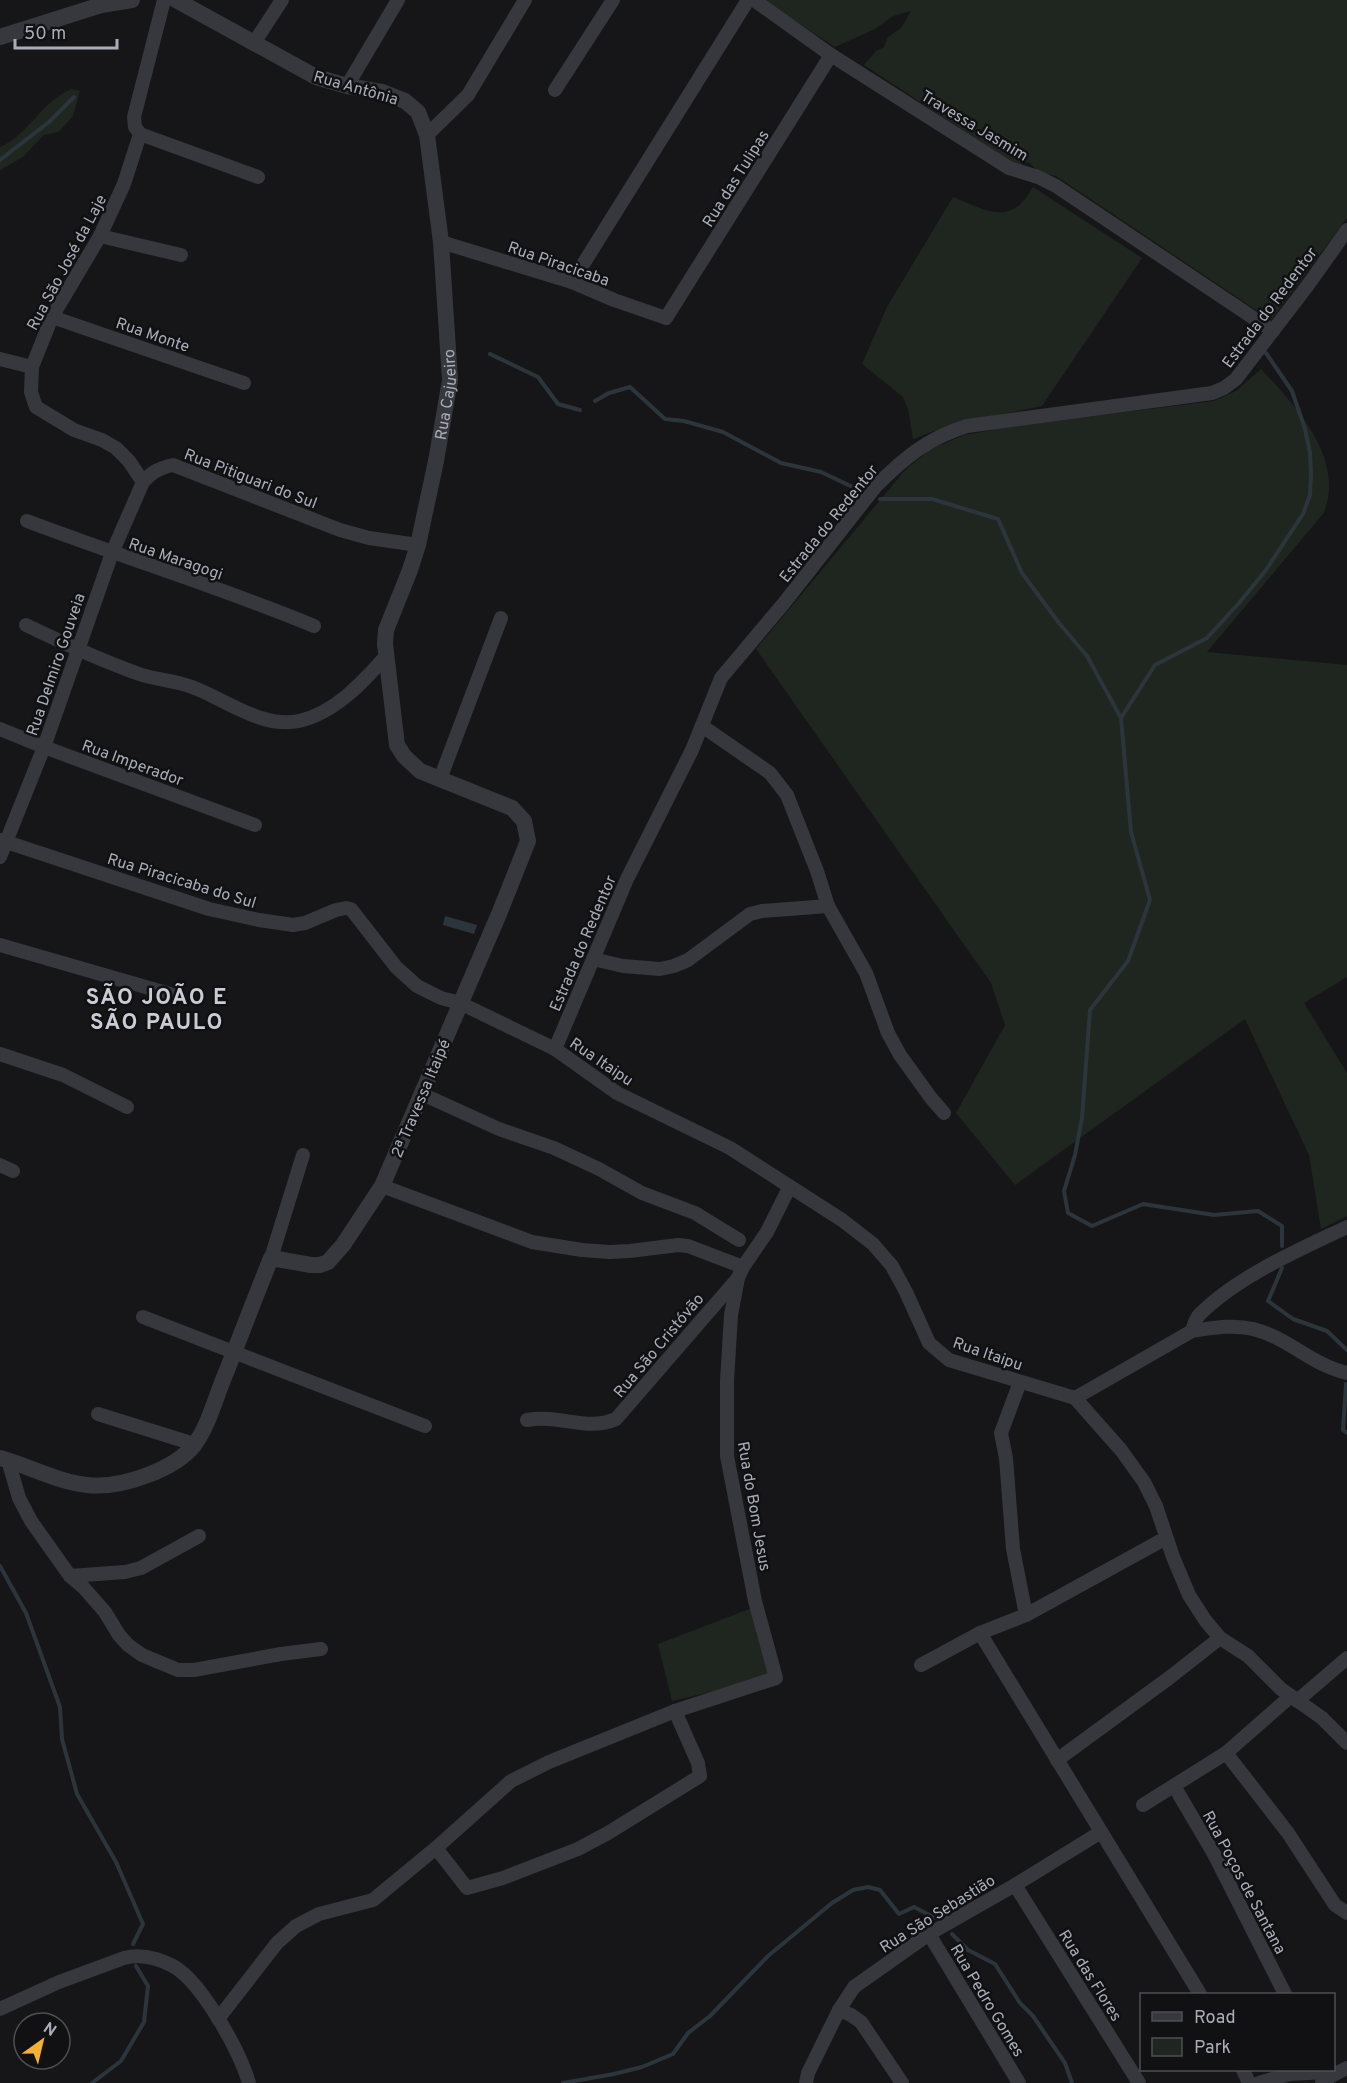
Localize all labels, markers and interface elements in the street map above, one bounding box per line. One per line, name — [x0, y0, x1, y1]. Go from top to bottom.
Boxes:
scale bar — [15, 12, 117, 50]
text: 50 m — [24, 23, 66, 46]
street label: Rua Antônia — [311, 67, 400, 111]
street label: Travessa Jasmim — [917, 87, 1031, 167]
street label: Rua das Tulipas — [699, 127, 775, 231]
street label: Rua São José da Laje — [23, 191, 112, 334]
street label: Rua Piracicaba — [505, 238, 612, 292]
street label: Estrada do Redentor — [1219, 244, 1323, 373]
street label: Rua Monte — [113, 314, 192, 358]
street label: Rua Cajueiro — [432, 348, 462, 442]
street label: Rua Pitiguari do Sul — [181, 445, 320, 514]
street label: Estrada do Redentor — [776, 461, 883, 587]
street label: Rua Maragogi — [126, 534, 225, 585]
street label: Rua Delmiro Gouveia — [23, 591, 91, 739]
street label: Rua Imperador — [79, 736, 186, 792]
street label: Rua Piracicaba do Sul — [105, 850, 258, 914]
street label: Estrada do Redentor — [546, 873, 622, 1015]
district label: SÃO JOÃO E SÃO PAULO — [86, 983, 228, 1037]
street label: Rua Itaipu — [565, 1034, 637, 1091]
street label: 2ª Travessa Itaipé — [388, 1037, 456, 1161]
street label: Rua São Cristóvão — [610, 1290, 709, 1403]
street label: Rua Itaipu — [950, 1334, 1025, 1376]
street label: Rua do Bom Jesus — [732, 1440, 774, 1573]
street label: Rua Poços de Santana — [1197, 1808, 1290, 1958]
street label: Rua São Sebastião — [877, 1871, 1000, 1958]
street label: Rua das Flores — [1053, 1927, 1125, 2026]
street label: Rua Pedro Gomes — [945, 1941, 1028, 2061]
legend — [1140, 1993, 1335, 2071]
text: Road — [1194, 2007, 1236, 2030]
north arrow — [12, 2011, 72, 2071]
text: N — [39, 2019, 60, 2042]
text: Park — [1194, 2037, 1231, 2060]

